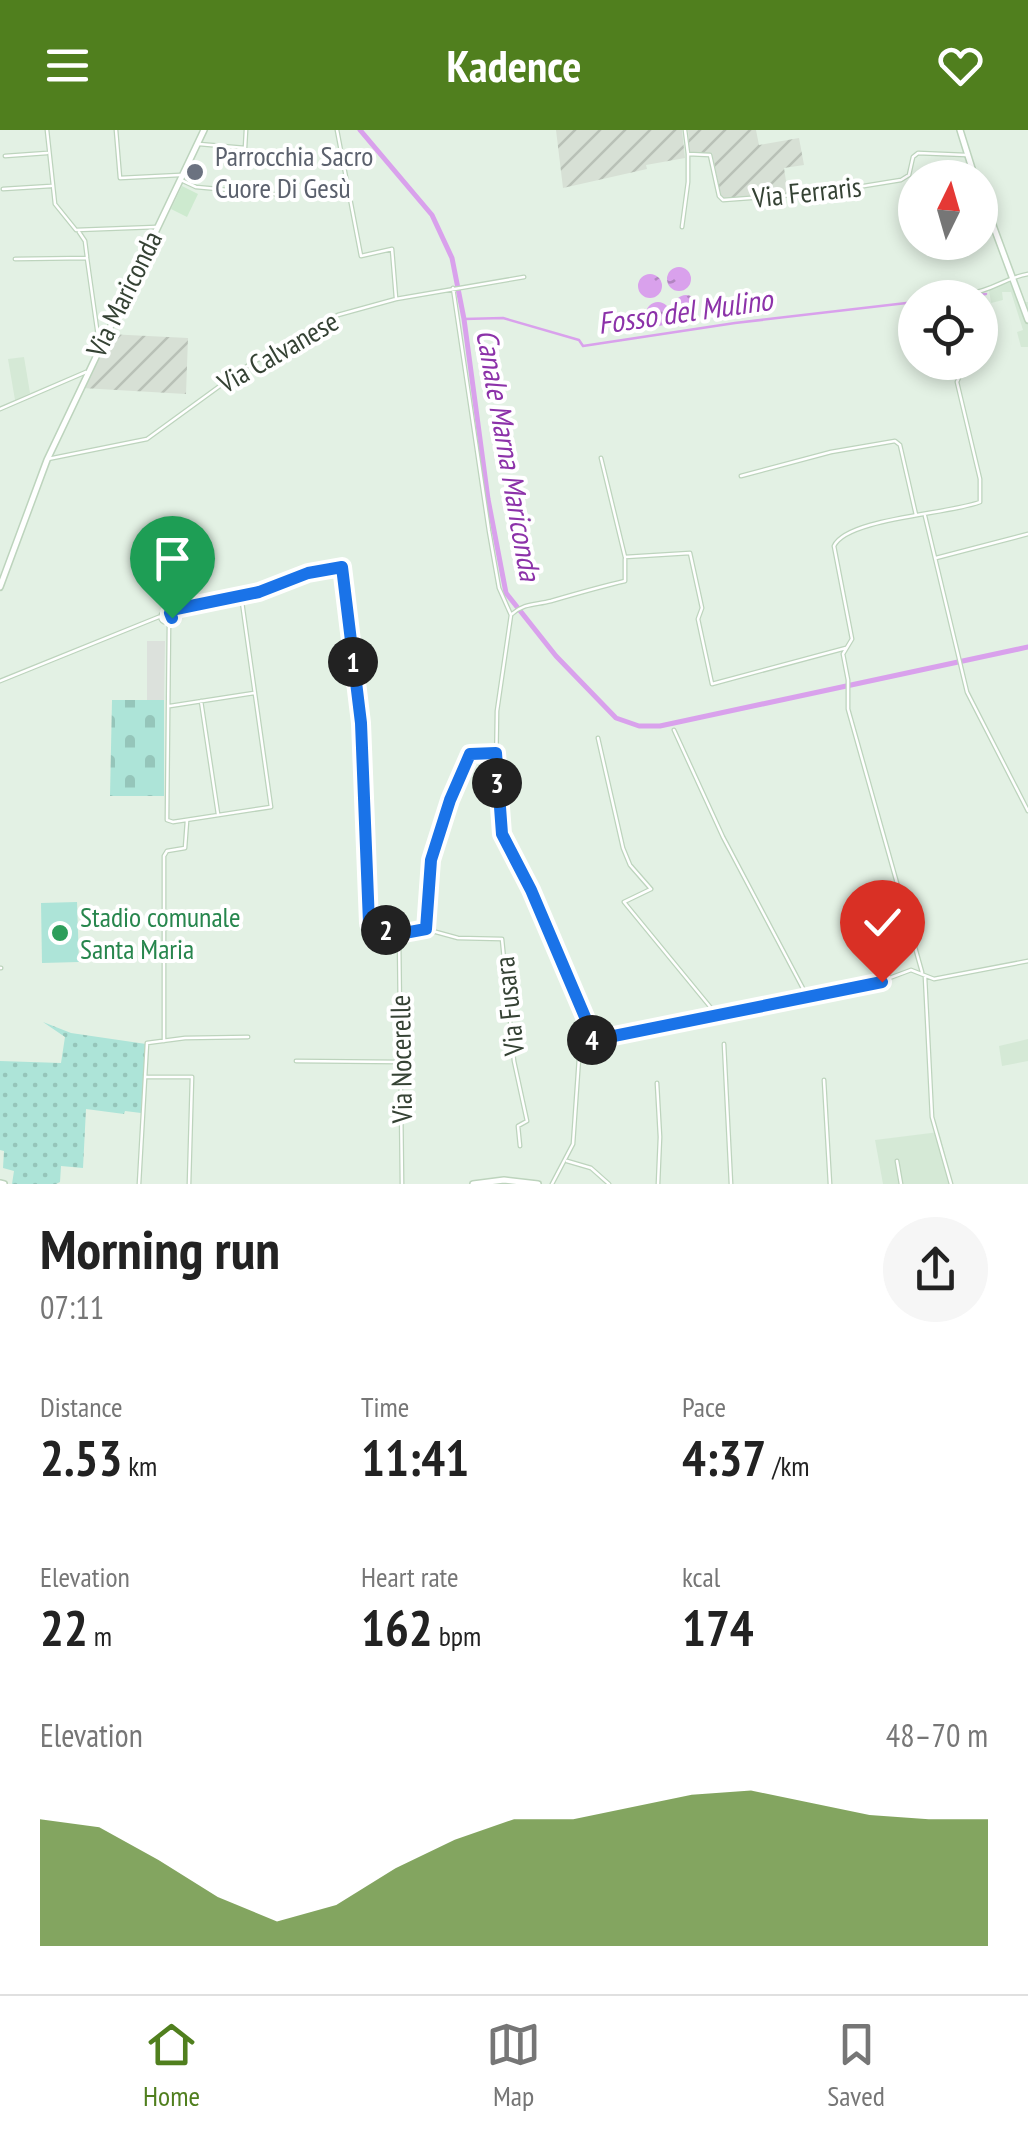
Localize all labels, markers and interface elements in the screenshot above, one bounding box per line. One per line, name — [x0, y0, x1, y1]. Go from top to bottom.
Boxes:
text: Kadence — [446, 36, 582, 94]
icon: menu — [40, 38, 95, 93]
icon: heart — [933, 38, 988, 93]
place label: Parrocchia Sacro Cuore Di Gesù — [215, 137, 373, 206]
north arrow — [898, 160, 998, 260]
map controls — [898, 160, 998, 380]
marker: Parrocchia Sacro Cuore Di Gesù — [184, 161, 206, 183]
street label: Via Ferraris — [750, 167, 863, 216]
street label: Via Mariconda — [77, 224, 170, 364]
water label: Fosso del Mulino — [595, 279, 776, 342]
button: locate — [898, 280, 998, 380]
street label: Via Calvanese — [210, 302, 345, 401]
water label: Canale Marna Mariconda — [468, 326, 551, 585]
pin — [130, 516, 215, 619]
icon: arrive — [145, 531, 200, 586]
pin: 1 — [328, 637, 378, 687]
text: 1 — [346, 643, 360, 680]
pin: 3 — [472, 758, 522, 808]
text: 3 — [490, 764, 504, 801]
pin — [840, 880, 925, 983]
icon: check — [855, 895, 910, 950]
place label: Stadio comunale Santa Maria — [80, 898, 241, 967]
pin: 2 — [361, 905, 411, 955]
text: 2 — [379, 911, 393, 948]
marker: Stadio comunale Santa Maria — [49, 922, 71, 944]
street label: Via Fusara — [485, 955, 532, 1058]
street label: Via Nocerelle — [381, 995, 420, 1124]
pin: 4 — [567, 1015, 617, 1065]
text: 4 — [585, 1021, 599, 1058]
text: Morning run — [40, 1213, 280, 1284]
button: share — [883, 1217, 988, 1322]
text: 07:11 — [40, 1286, 104, 1328]
text: Distance — [40, 1388, 123, 1425]
text: Time — [361, 1388, 409, 1425]
text: Pace — [682, 1388, 726, 1425]
text: 2.53 — [40, 1425, 122, 1490]
text: 11:41 — [361, 1425, 469, 1490]
text: 4:37 — [682, 1425, 766, 1490]
text: km — [122, 1447, 157, 1484]
text: /km — [766, 1447, 810, 1484]
text: Elevation — [40, 1558, 130, 1595]
text: Heart rate — [361, 1558, 459, 1595]
text: kcal — [682, 1558, 720, 1595]
text: 22 — [40, 1595, 88, 1660]
text: 162 — [361, 1595, 433, 1660]
text: 174 — [682, 1595, 754, 1660]
text: m — [88, 1617, 112, 1654]
text: bpm — [433, 1617, 481, 1654]
text: Elevation — [40, 1714, 143, 1756]
text: 48–70 m — [886, 1714, 988, 1756]
tab: Home — [143, 2017, 200, 2114]
tab: Map — [486, 2017, 541, 2114]
tab: Saved — [827, 2017, 885, 2114]

